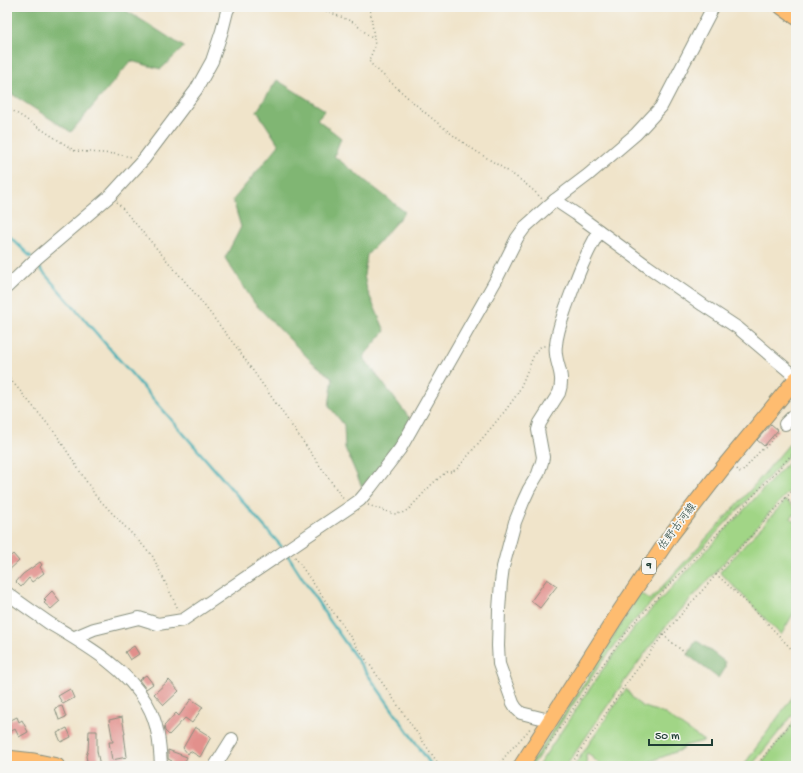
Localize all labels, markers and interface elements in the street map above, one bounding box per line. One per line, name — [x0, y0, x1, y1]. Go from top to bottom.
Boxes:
street label: 佐野古河線 — [656, 501, 699, 553]
road number: 9 — [642, 558, 656, 574]
scale bar — [649, 721, 712, 747]
text: 50 m — [655, 730, 680, 744]

